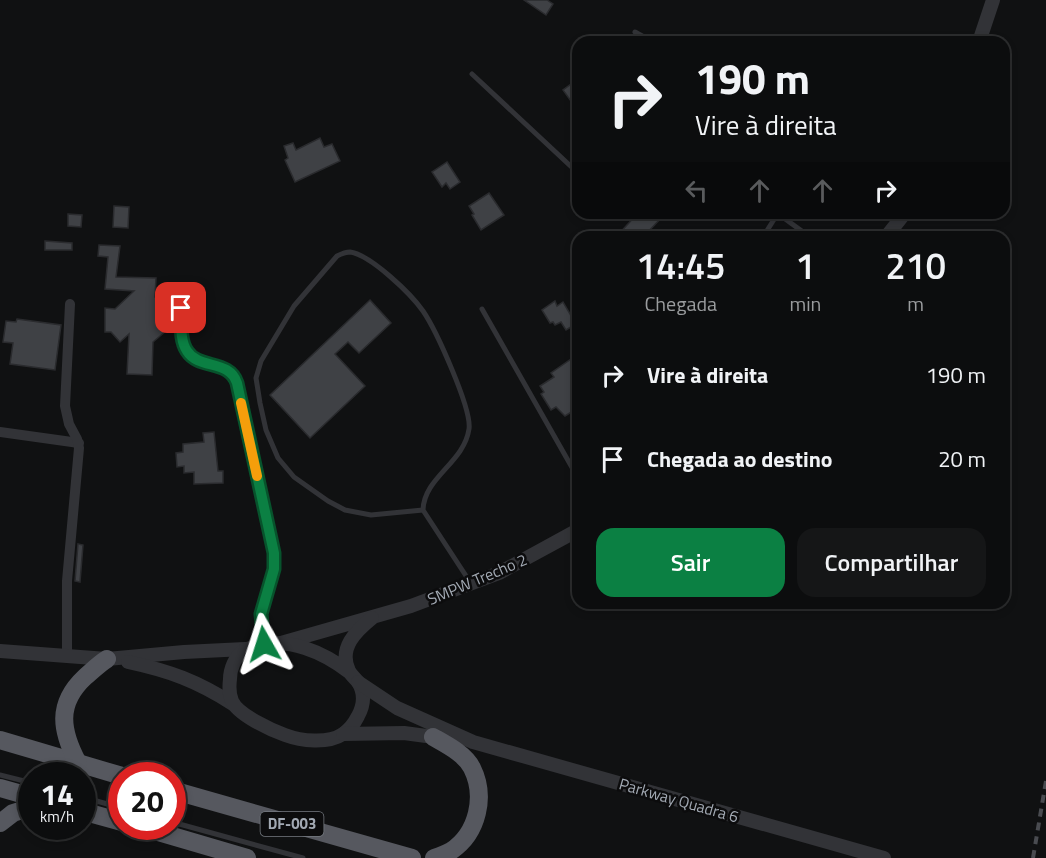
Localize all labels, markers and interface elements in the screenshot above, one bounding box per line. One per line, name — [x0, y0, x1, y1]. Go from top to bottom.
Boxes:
text: 190 m — [695, 46, 810, 110]
icon: right — [596, 60, 674, 138]
text: Vire à direita — [695, 104, 837, 145]
icon: left — [680, 174, 713, 207]
icon: ahead — [743, 174, 776, 207]
icon: ahead — [806, 174, 839, 207]
icon: right — [869, 174, 902, 207]
text: 14:45 — [636, 238, 725, 293]
text: 1 — [795, 238, 815, 293]
text: 210 — [885, 238, 946, 293]
pin — [155, 282, 206, 333]
text: Chegada — [644, 288, 717, 319]
text: min — [789, 288, 821, 319]
text: m — [907, 288, 924, 319]
icon: arrive — [164, 291, 197, 324]
text: Vire à direita — [647, 358, 768, 392]
text: 190 m — [926, 358, 986, 392]
icon: right — [596, 359, 629, 392]
text: Chegada ao destino — [647, 442, 833, 476]
text: 20 m — [938, 442, 986, 476]
icon: arrive — [596, 443, 629, 476]
button: Sair — [596, 528, 785, 597]
button: Compartilhar — [797, 528, 986, 597]
street label: SMPW Trecho 2 — [423, 547, 531, 611]
position arrow — [232, 612, 296, 676]
speed limit sign: 20 — [108, 762, 186, 840]
text: 14 — [40, 771, 74, 817]
street label: Parkway Quadra 6 — [616, 771, 742, 829]
text: km/h — [40, 805, 74, 828]
road number: DF-003 — [260, 812, 324, 836]

